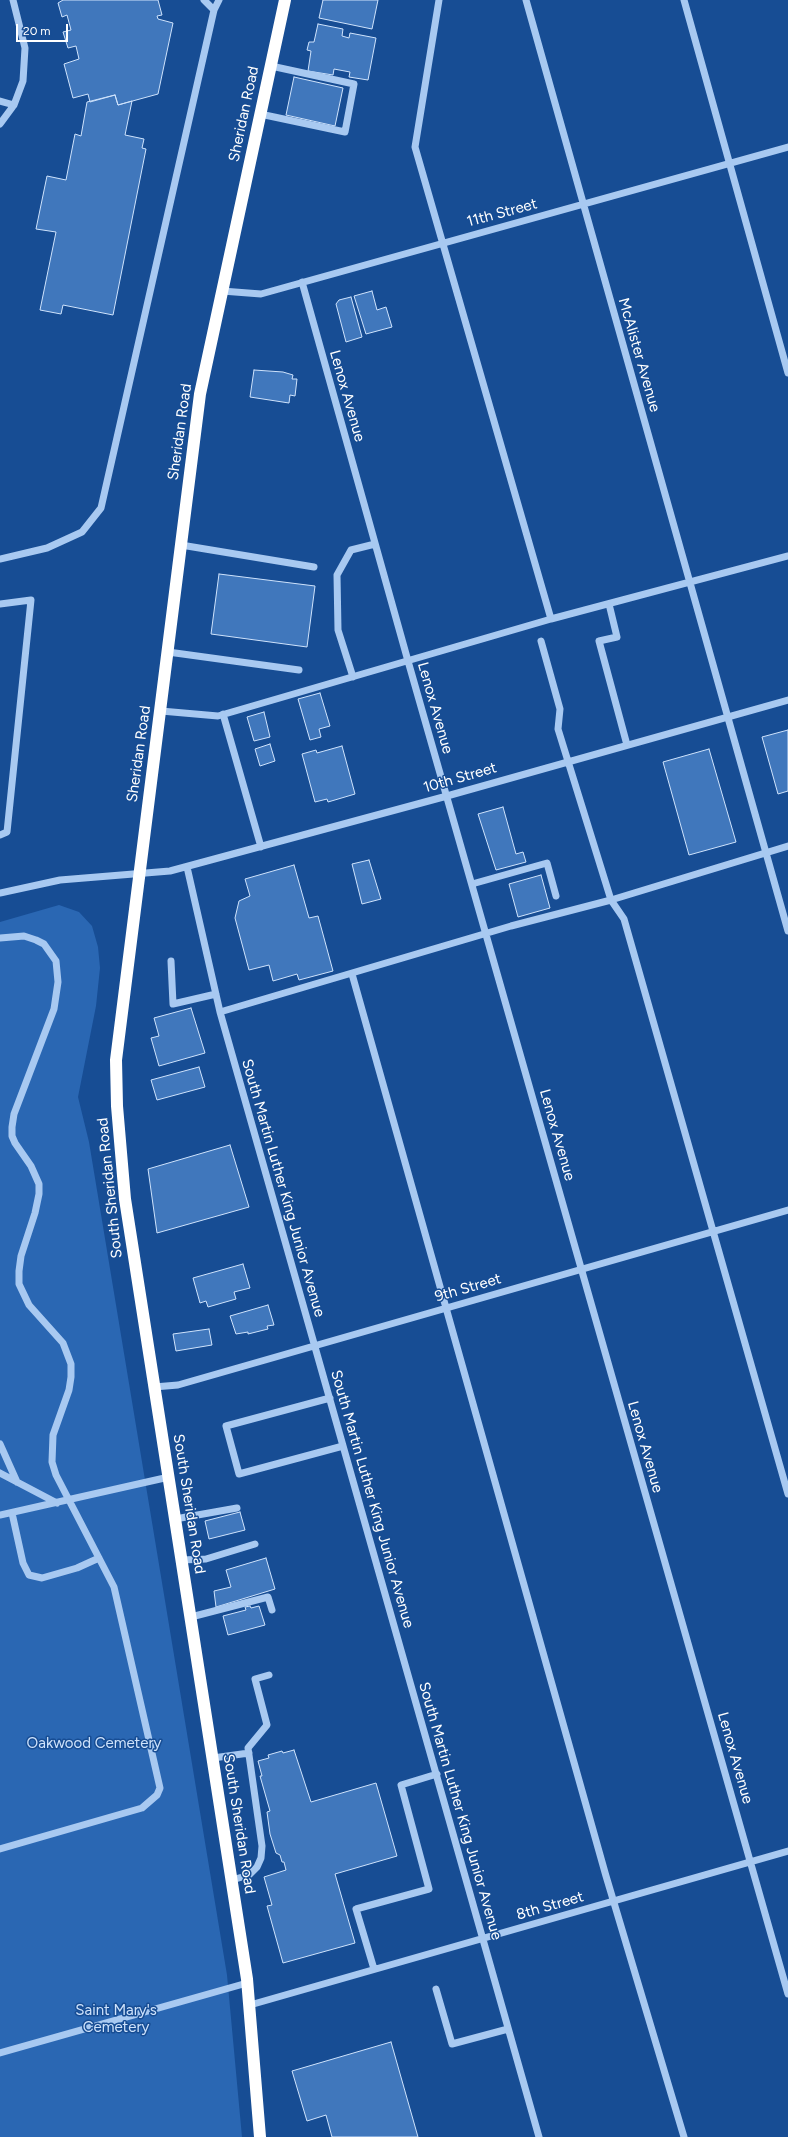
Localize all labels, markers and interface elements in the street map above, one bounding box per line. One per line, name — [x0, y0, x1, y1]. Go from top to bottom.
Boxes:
scale bar — [18, 16, 70, 42]
text: 20 m — [23, 24, 51, 38]
street label: Sheridan Road — [225, 65, 263, 163]
street label: 11th Street — [465, 195, 539, 231]
street label: McAlister Avenue — [614, 296, 664, 414]
street label: Lenox Avenue — [325, 348, 369, 444]
street label: Sheridan Road — [164, 383, 196, 481]
street label: Lenox Avenue — [413, 660, 457, 756]
street label: Sheridan Road — [123, 705, 155, 803]
street label: 10th Street — [421, 759, 499, 797]
street label: South Martin Luther King Junior Avenue — [237, 1057, 329, 1319]
street label: Lenox Avenue — [535, 1087, 579, 1183]
street label: South Sheridan Road — [94, 1117, 126, 1259]
street label: 9th Street — [433, 1270, 503, 1306]
street label: South Martin Luther King Junior Avenue — [326, 1368, 418, 1630]
street label: Lenox Avenue — [623, 1399, 667, 1495]
street label: South Sheridan Road — [169, 1433, 209, 1575]
street label: South Martin Luther King Junior Avenue — [414, 1680, 506, 1942]
street label: Lenox Avenue — [713, 1710, 757, 1806]
park label: Oakwood Cemetery — [27, 1735, 161, 1753]
street label: South Sheridan Road — [219, 1753, 259, 1895]
street label: 8th Street — [514, 1888, 586, 1924]
park label: Saint Mary's Cemetery — [75, 2002, 157, 2037]

